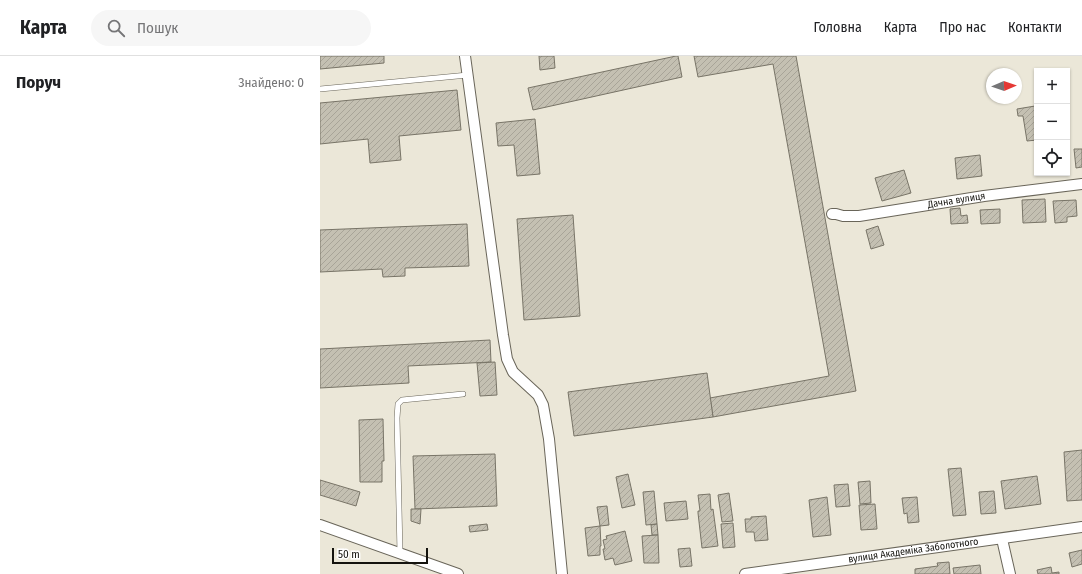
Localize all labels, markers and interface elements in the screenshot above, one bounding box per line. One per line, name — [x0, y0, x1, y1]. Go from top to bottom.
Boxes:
search box — [91, 10, 371, 46]
text: Карта — [20, 16, 67, 39]
icon: search — [105, 17, 127, 39]
text: Пошук — [137, 19, 178, 37]
text: Головна — [814, 19, 862, 36]
text: Карта — [884, 19, 917, 36]
text: Про нас — [939, 19, 986, 36]
text: Контакти — [1008, 19, 1062, 36]
north arrow — [986, 68, 1022, 104]
map controls — [1034, 68, 1070, 176]
button: + — [1034, 68, 1070, 104]
text: Поруч — [16, 72, 61, 93]
text: Знайдено: 0 — [238, 75, 304, 90]
button: − — [1034, 104, 1070, 140]
button: locate — [1034, 140, 1070, 176]
street label: Дачна вулиця — [926, 190, 986, 211]
street label: вулиця Академіка Заболотного — [848, 536, 979, 566]
scale bar — [332, 546, 428, 565]
text: 50 m — [338, 548, 360, 561]

